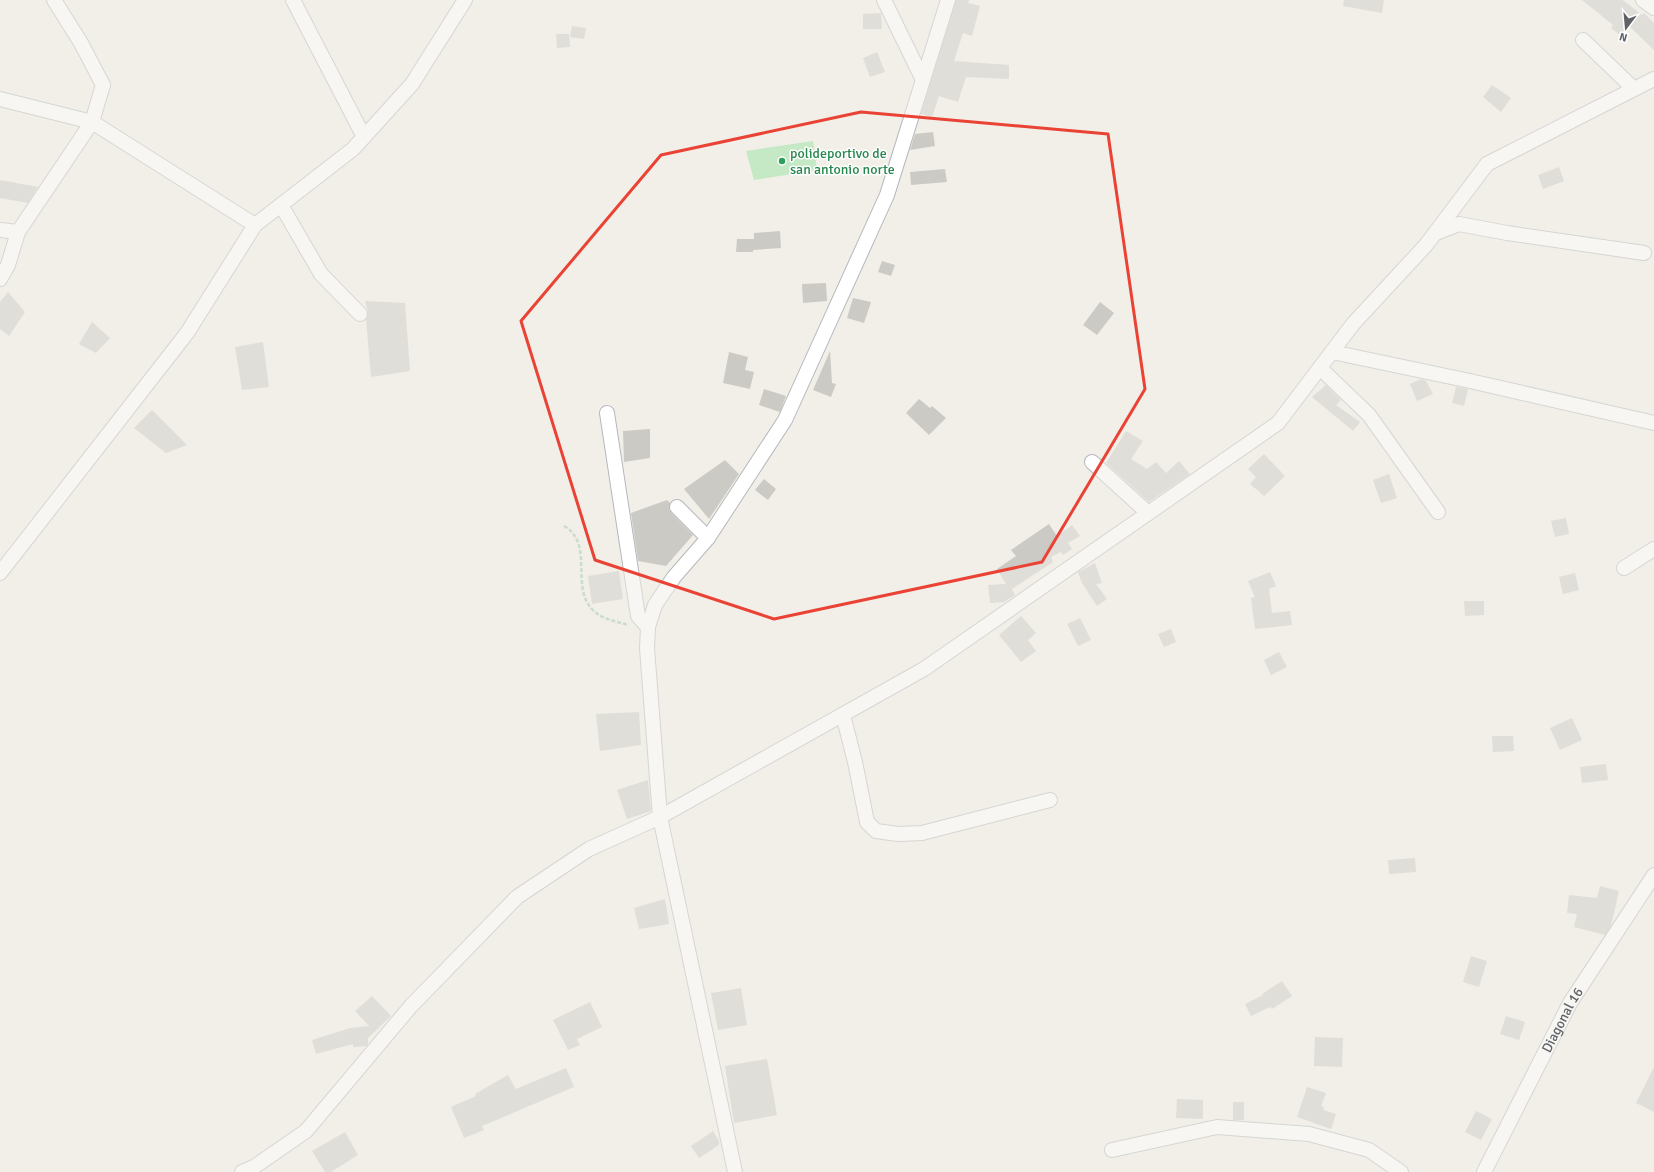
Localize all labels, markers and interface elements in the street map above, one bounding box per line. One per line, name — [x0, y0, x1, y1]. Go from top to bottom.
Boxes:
north arrow — [1606, 8, 1646, 48]
text: N — [1618, 30, 1629, 44]
place label: polideportivo de san antonio norte — [790, 145, 895, 178]
marker: polideportivo de san antonio norte — [777, 156, 787, 166]
street label: Diagonal 16 — [1538, 984, 1587, 1056]

